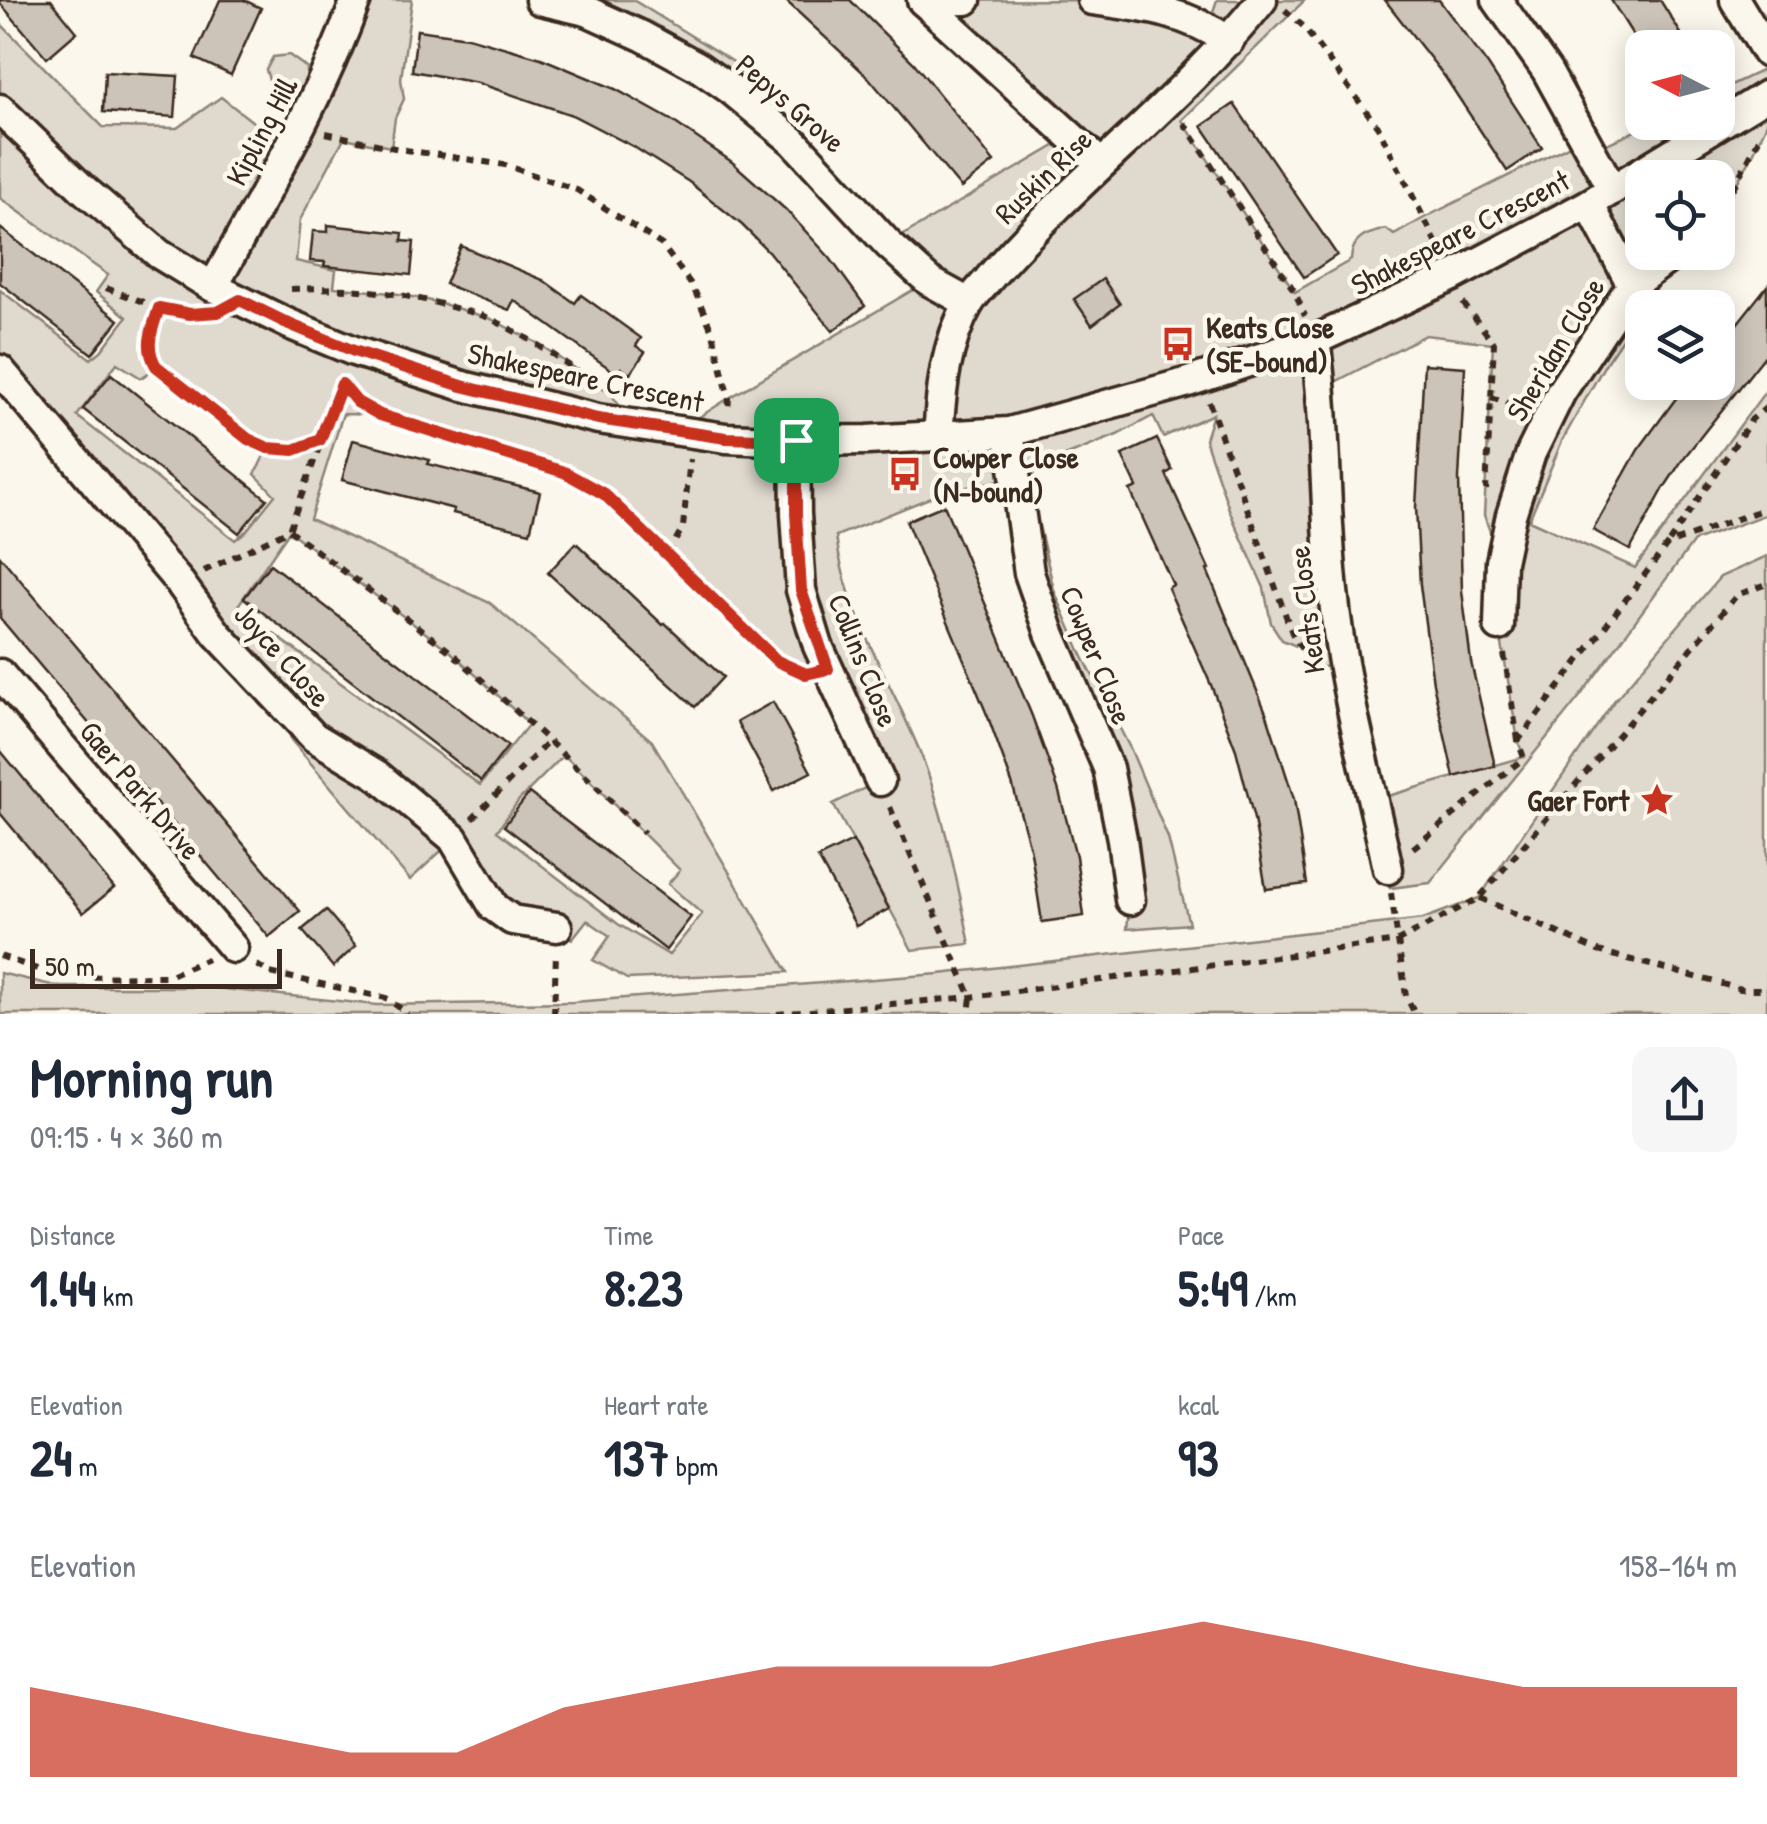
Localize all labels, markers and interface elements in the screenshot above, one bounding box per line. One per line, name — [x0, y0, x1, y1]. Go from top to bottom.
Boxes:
north arrow — [1625, 30, 1735, 140]
map controls — [1625, 30, 1735, 400]
street label: Pepys Grove — [728, 44, 854, 162]
street label: Kipling Hill — [216, 69, 307, 192]
street label: Ruskin Rise — [986, 120, 1100, 232]
street label: Shakespeare Crescent — [1344, 159, 1577, 304]
button: locate — [1625, 160, 1735, 270]
street label: Sheridan Close — [1497, 270, 1614, 428]
button: layers — [1625, 290, 1735, 400]
place label: Keats Close (SE-bound) — [1206, 307, 1334, 381]
bus stop icon: Keats Close (SE-bound) — [1159, 325, 1197, 363]
street label: Shakespeare Crescent — [464, 332, 708, 422]
pin — [754, 398, 839, 483]
icon: arrive — [769, 413, 824, 468]
place label: Cowper Close (N-bound) — [933, 437, 1079, 511]
bus stop icon: Cowper Close (N-bound) — [886, 455, 924, 493]
street label: Keats Close — [1278, 544, 1334, 676]
street label: Cowper Close — [1051, 580, 1143, 730]
street label: Collins Close — [819, 588, 909, 733]
street label: Joyce Close — [226, 595, 340, 715]
street label: Gaer Park Drive — [71, 712, 211, 868]
place label: Gaer Fort — [1527, 780, 1631, 820]
place icon: Gaer Fort — [1638, 781, 1676, 819]
scale bar — [30, 944, 282, 988]
text: 50 m — [45, 947, 95, 985]
text: Morning run — [30, 1040, 273, 1114]
button: share — [1632, 1047, 1737, 1152]
text: 09:15 · 4 × 360 m — [30, 1115, 223, 1158]
text: Distance — [30, 1216, 116, 1254]
text: Time — [604, 1216, 654, 1254]
text: Pace — [1178, 1216, 1224, 1254]
text: 1.44 — [30, 1254, 96, 1322]
text: 8:23 — [604, 1254, 683, 1322]
text: 5:49 — [1178, 1254, 1248, 1322]
text: km — [96, 1277, 133, 1315]
text: /km — [1248, 1277, 1297, 1315]
text: Elevation — [30, 1386, 123, 1424]
text: Heart rate — [604, 1386, 709, 1424]
text: kcal — [1178, 1386, 1219, 1424]
text: 24 — [30, 1424, 72, 1492]
text: 137 — [604, 1424, 669, 1492]
text: 93 — [1178, 1424, 1219, 1492]
text: m — [72, 1447, 98, 1485]
text: bpm — [669, 1447, 718, 1485]
text: Elevation — [30, 1544, 136, 1587]
text: 158–164 m — [1619, 1544, 1737, 1587]

